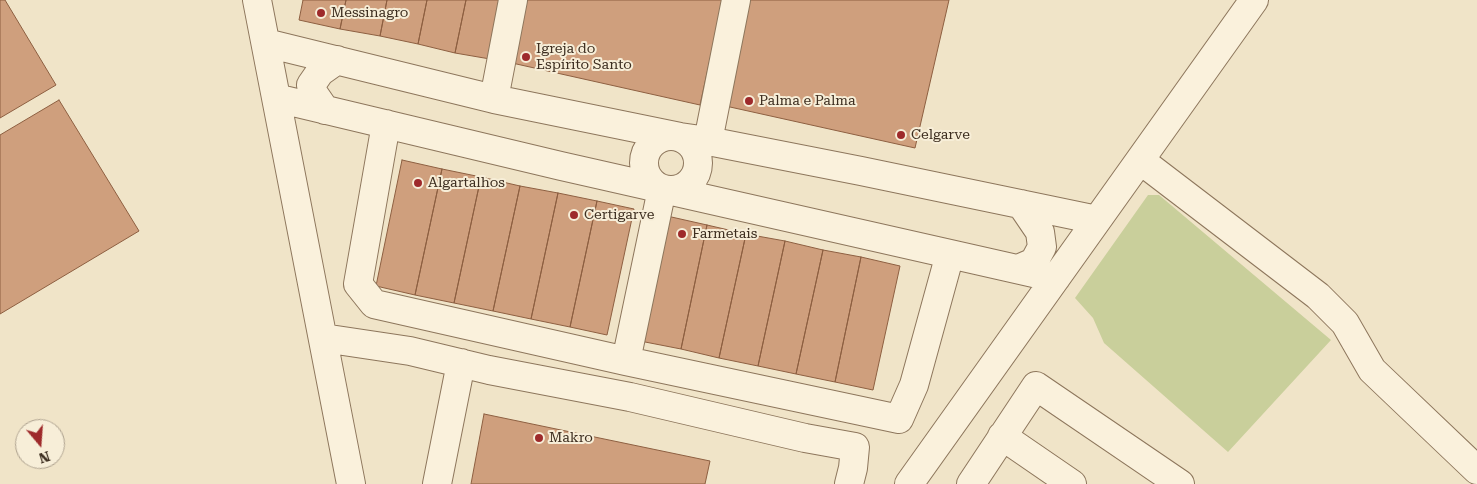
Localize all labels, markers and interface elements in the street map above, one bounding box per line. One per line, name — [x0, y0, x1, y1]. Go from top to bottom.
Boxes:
place label: Messinagro — [331, 5, 408, 21]
marker: Messinagro — [315, 7, 327, 19]
place label: Igreja do Espírito Santo — [536, 41, 632, 74]
marker: Igreja do Espírito Santo — [520, 51, 532, 63]
place label: Palma e Palma — [759, 93, 856, 109]
marker: Palma e Palma — [743, 95, 755, 107]
place label: Celgarve — [911, 127, 970, 143]
marker: Celgarve — [895, 129, 907, 141]
place label: Algartalhos — [428, 175, 505, 191]
marker: Algartalhos — [412, 177, 424, 189]
place label: Certigarve — [584, 207, 654, 223]
marker: Certigarve — [568, 209, 580, 221]
place label: Farmetais — [692, 226, 757, 242]
marker: Farmetais — [676, 228, 688, 240]
north arrow — [15, 419, 65, 469]
place label: Makro — [549, 430, 593, 446]
marker: Makro — [533, 432, 545, 444]
text: N — [37, 448, 52, 467]

